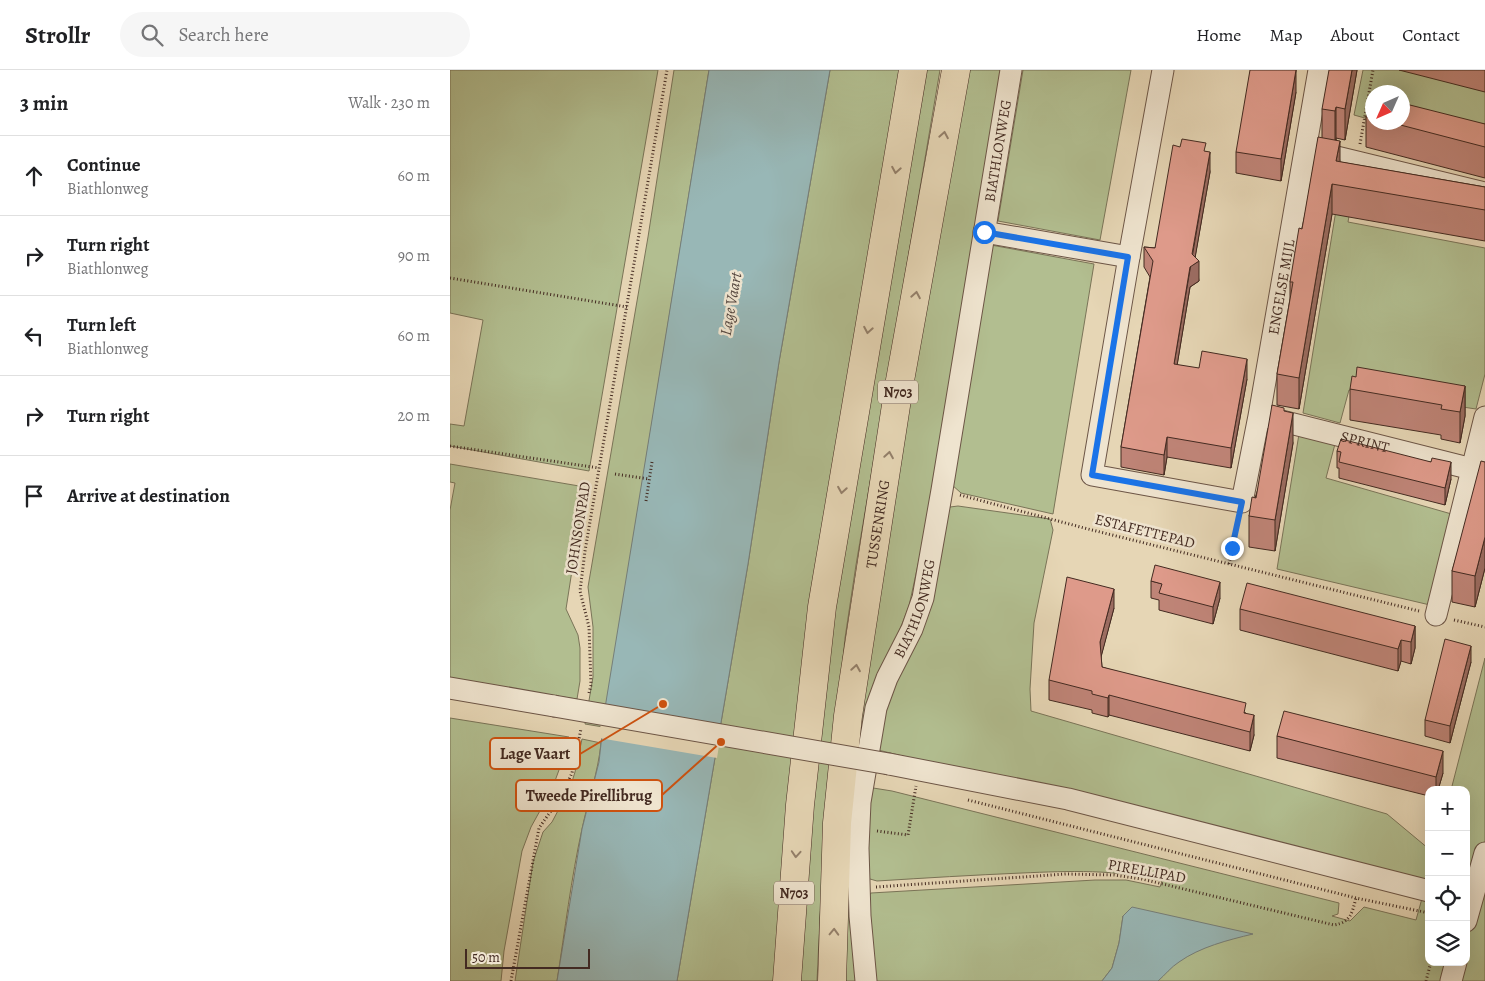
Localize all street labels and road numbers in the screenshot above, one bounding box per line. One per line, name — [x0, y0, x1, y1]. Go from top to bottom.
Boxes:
street label: BIATHLONWEG — [979, 98, 1016, 203]
street label: ENGELSE MIJL — [1263, 238, 1299, 336]
road number: N703 — [878, 381, 918, 404]
street label: SPRINT — [1338, 426, 1392, 458]
street label: TUSSENRING — [861, 478, 894, 570]
street label: JOHNSONPAD — [561, 480, 595, 576]
street label: ESTAFETTEPAD — [1093, 509, 1197, 553]
street label: BIATHLONWEG — [889, 558, 940, 662]
street label: PIRELLIPAD — [1106, 854, 1188, 888]
road number: N703 — [774, 881, 814, 904]

